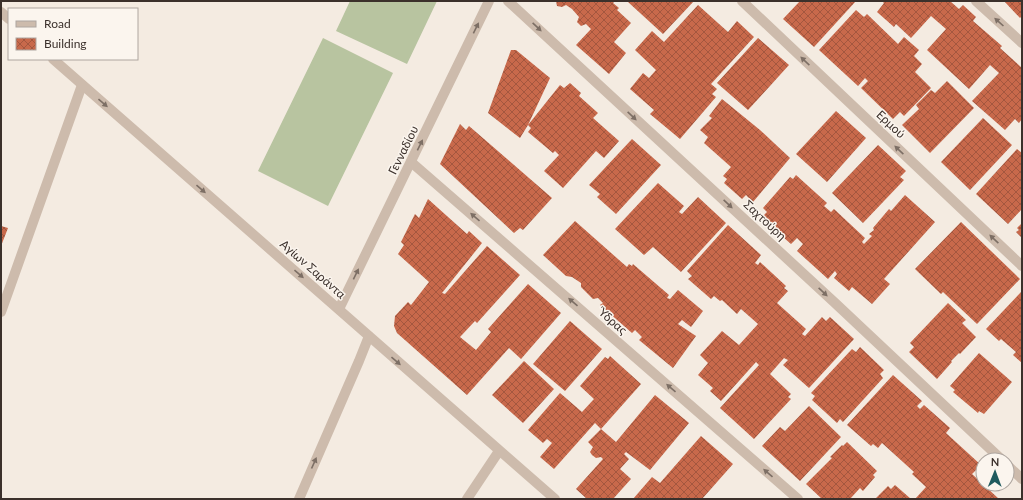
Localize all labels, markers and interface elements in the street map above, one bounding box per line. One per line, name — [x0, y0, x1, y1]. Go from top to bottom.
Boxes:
legend — [8, 8, 138, 60]
text: Road — [44, 16, 71, 31]
one-way arrow — [994, 17, 1004, 27]
one-way arrow — [473, 22, 479, 34]
one-way arrow — [532, 23, 542, 32]
text: Building — [44, 36, 87, 51]
one-way arrow — [800, 56, 810, 65]
one-way arrow — [98, 99, 108, 108]
street label: Ερμού — [873, 107, 909, 141]
one-way arrow — [627, 111, 637, 121]
street label: Γενναδίου — [385, 123, 421, 177]
one-way arrow — [416, 139, 423, 151]
one-way arrow — [894, 145, 904, 155]
one-way arrow — [196, 184, 206, 194]
street label: Σαχτούρη — [741, 197, 789, 243]
one-way arrow — [723, 199, 733, 209]
one-way arrow — [469, 212, 480, 221]
one-way arrow — [989, 235, 999, 244]
street label: Αγίων Σαράντα — [277, 236, 350, 302]
one-way arrow — [353, 269, 360, 280]
one-way arrow — [294, 270, 304, 279]
one-way arrow — [818, 288, 828, 297]
one-way arrow — [567, 298, 578, 307]
street label: Ύδρας — [594, 303, 631, 338]
one-way arrow — [391, 356, 402, 365]
one-way arrow — [665, 383, 676, 392]
north arrow — [975, 452, 1015, 492]
text: N — [991, 455, 1000, 468]
one-way arrow — [311, 458, 317, 469]
one-way arrow — [763, 469, 774, 478]

